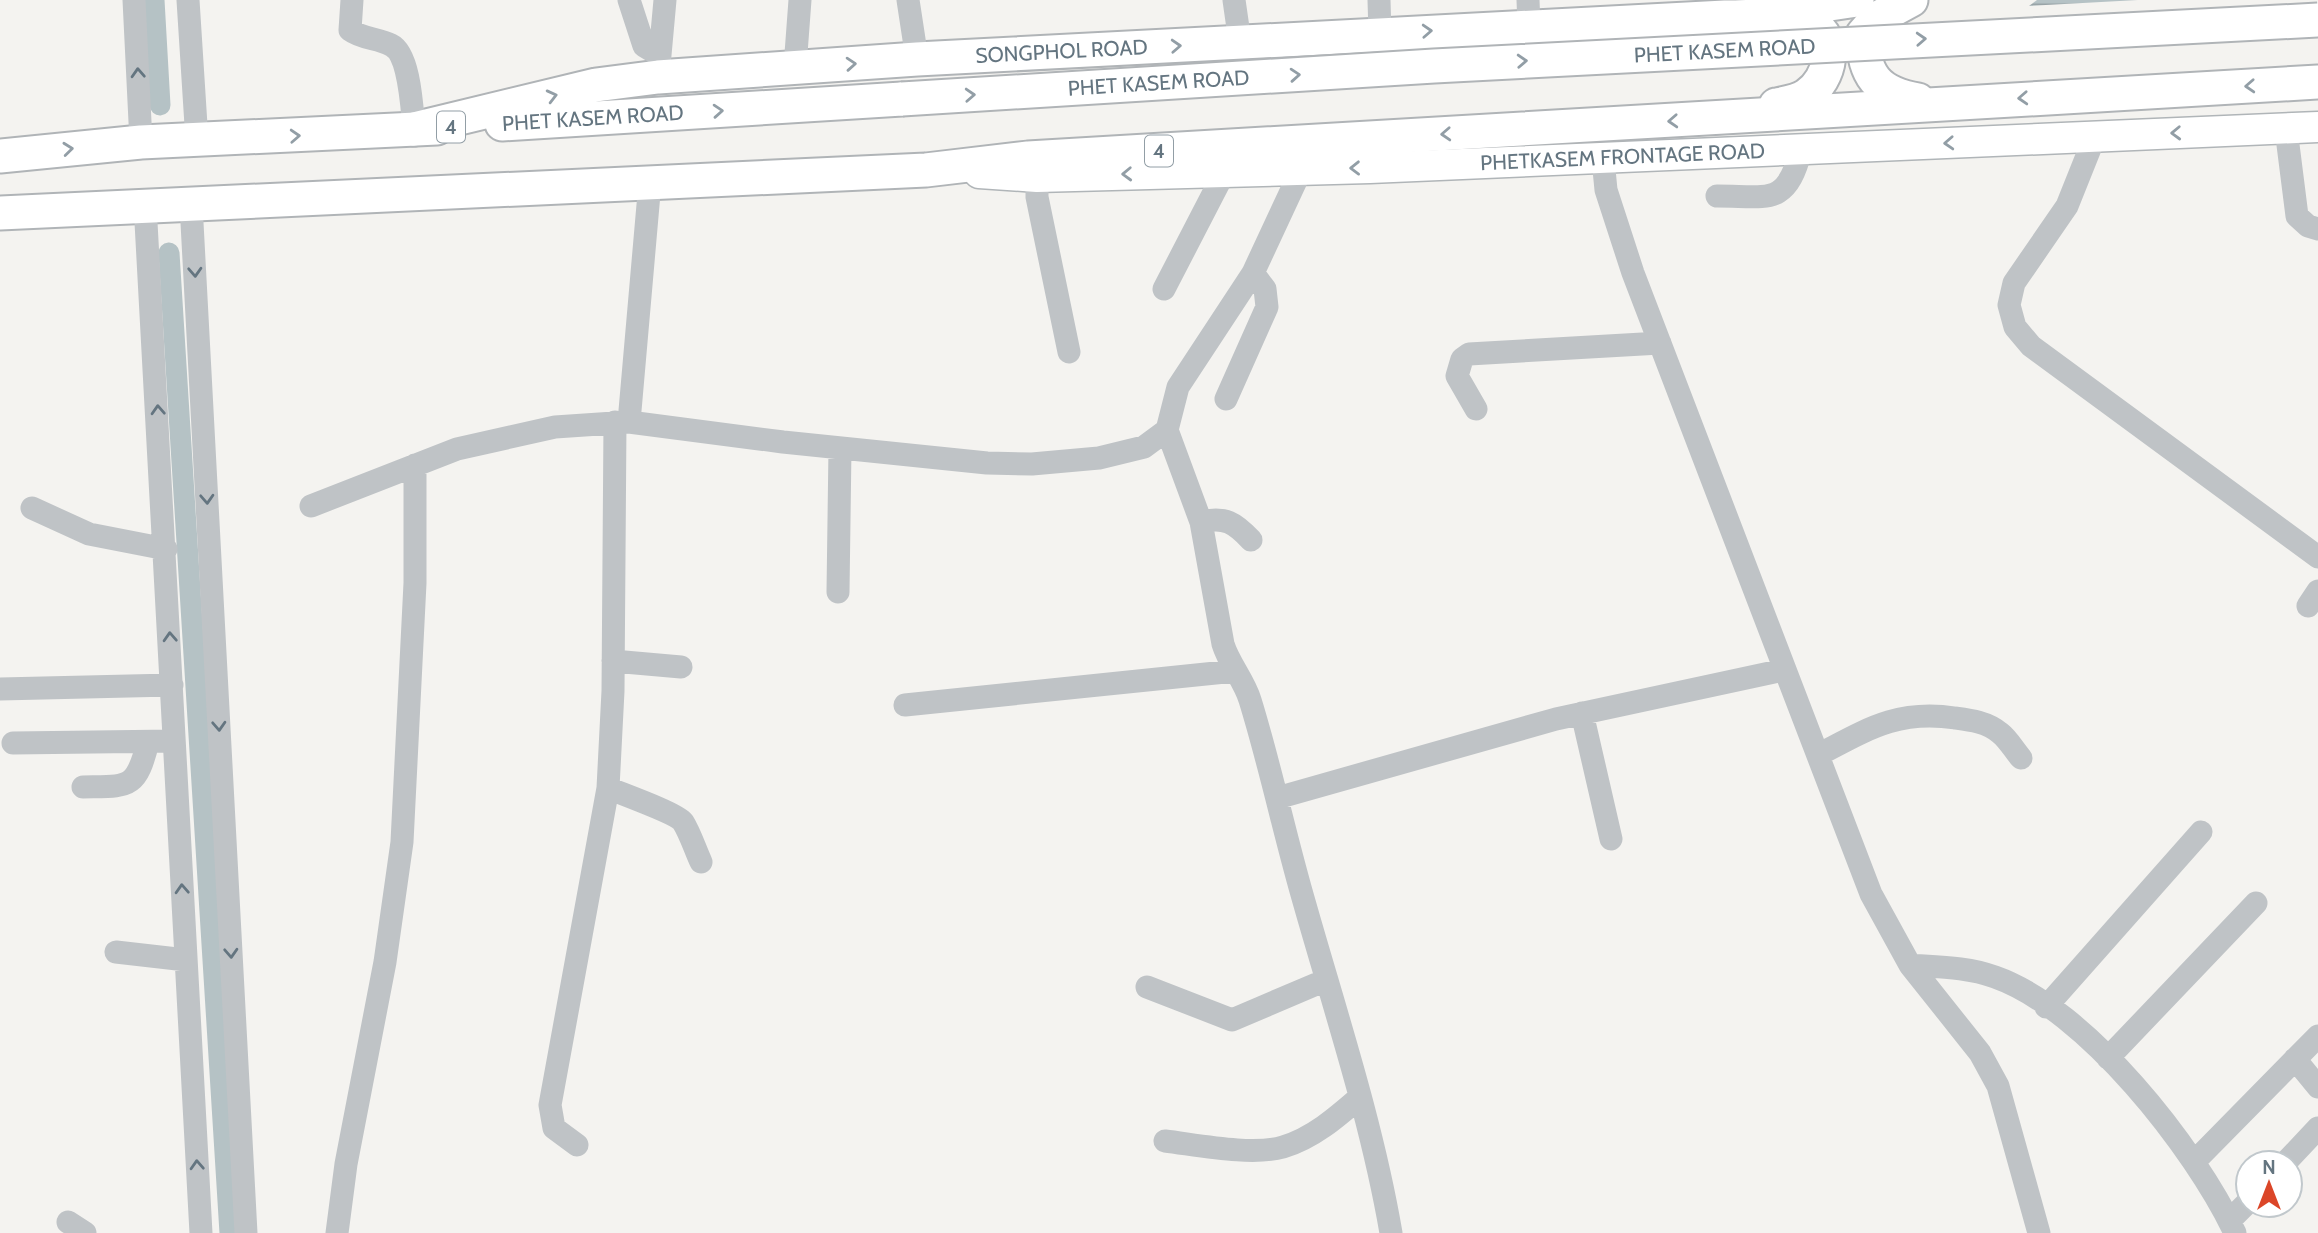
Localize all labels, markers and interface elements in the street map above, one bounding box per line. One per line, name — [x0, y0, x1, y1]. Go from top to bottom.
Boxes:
one-way arrow — [1422, 24, 1433, 39]
one-way arrow — [1915, 32, 1926, 47]
street label: PHET KASEM ROAD — [1633, 33, 1816, 68]
street label: SONGPHOL ROAD — [975, 34, 1148, 68]
one-way arrow — [1171, 38, 1182, 53]
one-way arrow — [1517, 54, 1528, 69]
one-way arrow — [846, 56, 857, 71]
street label: PHET KASEM ROAD — [1067, 64, 1250, 101]
one-way arrow — [130, 68, 145, 79]
one-way arrow — [1290, 68, 1301, 83]
one-way arrow — [2244, 78, 2255, 93]
one-way arrow — [965, 88, 976, 103]
one-way arrow — [546, 90, 558, 104]
one-way arrow — [2017, 90, 2028, 105]
street label: PHET KASEM ROAD — [501, 100, 684, 136]
one-way arrow — [712, 103, 723, 118]
road number: 4 — [437, 111, 465, 142]
one-way arrow — [1668, 113, 1679, 128]
one-way arrow — [2171, 125, 2181, 141]
one-way arrow — [1441, 126, 1452, 141]
one-way arrow — [290, 129, 301, 144]
one-way arrow — [1943, 135, 1954, 150]
road number: 4 — [1145, 136, 1173, 167]
street label: PHETKASEM FRONTAGE ROAD — [1480, 138, 1765, 175]
one-way arrow — [62, 142, 74, 157]
one-way arrow — [1349, 161, 1360, 176]
one-way arrow — [1121, 166, 1132, 182]
one-way arrow — [187, 267, 202, 278]
one-way arrow — [150, 404, 165, 415]
one-way arrow — [199, 494, 214, 505]
one-way arrow — [162, 631, 177, 642]
one-way arrow — [211, 721, 226, 732]
one-way arrow — [175, 883, 190, 894]
one-way arrow — [223, 948, 238, 959]
north arrow — [2234, 1149, 2304, 1219]
text: N — [2262, 1156, 2276, 1179]
one-way arrow — [190, 1159, 205, 1170]

